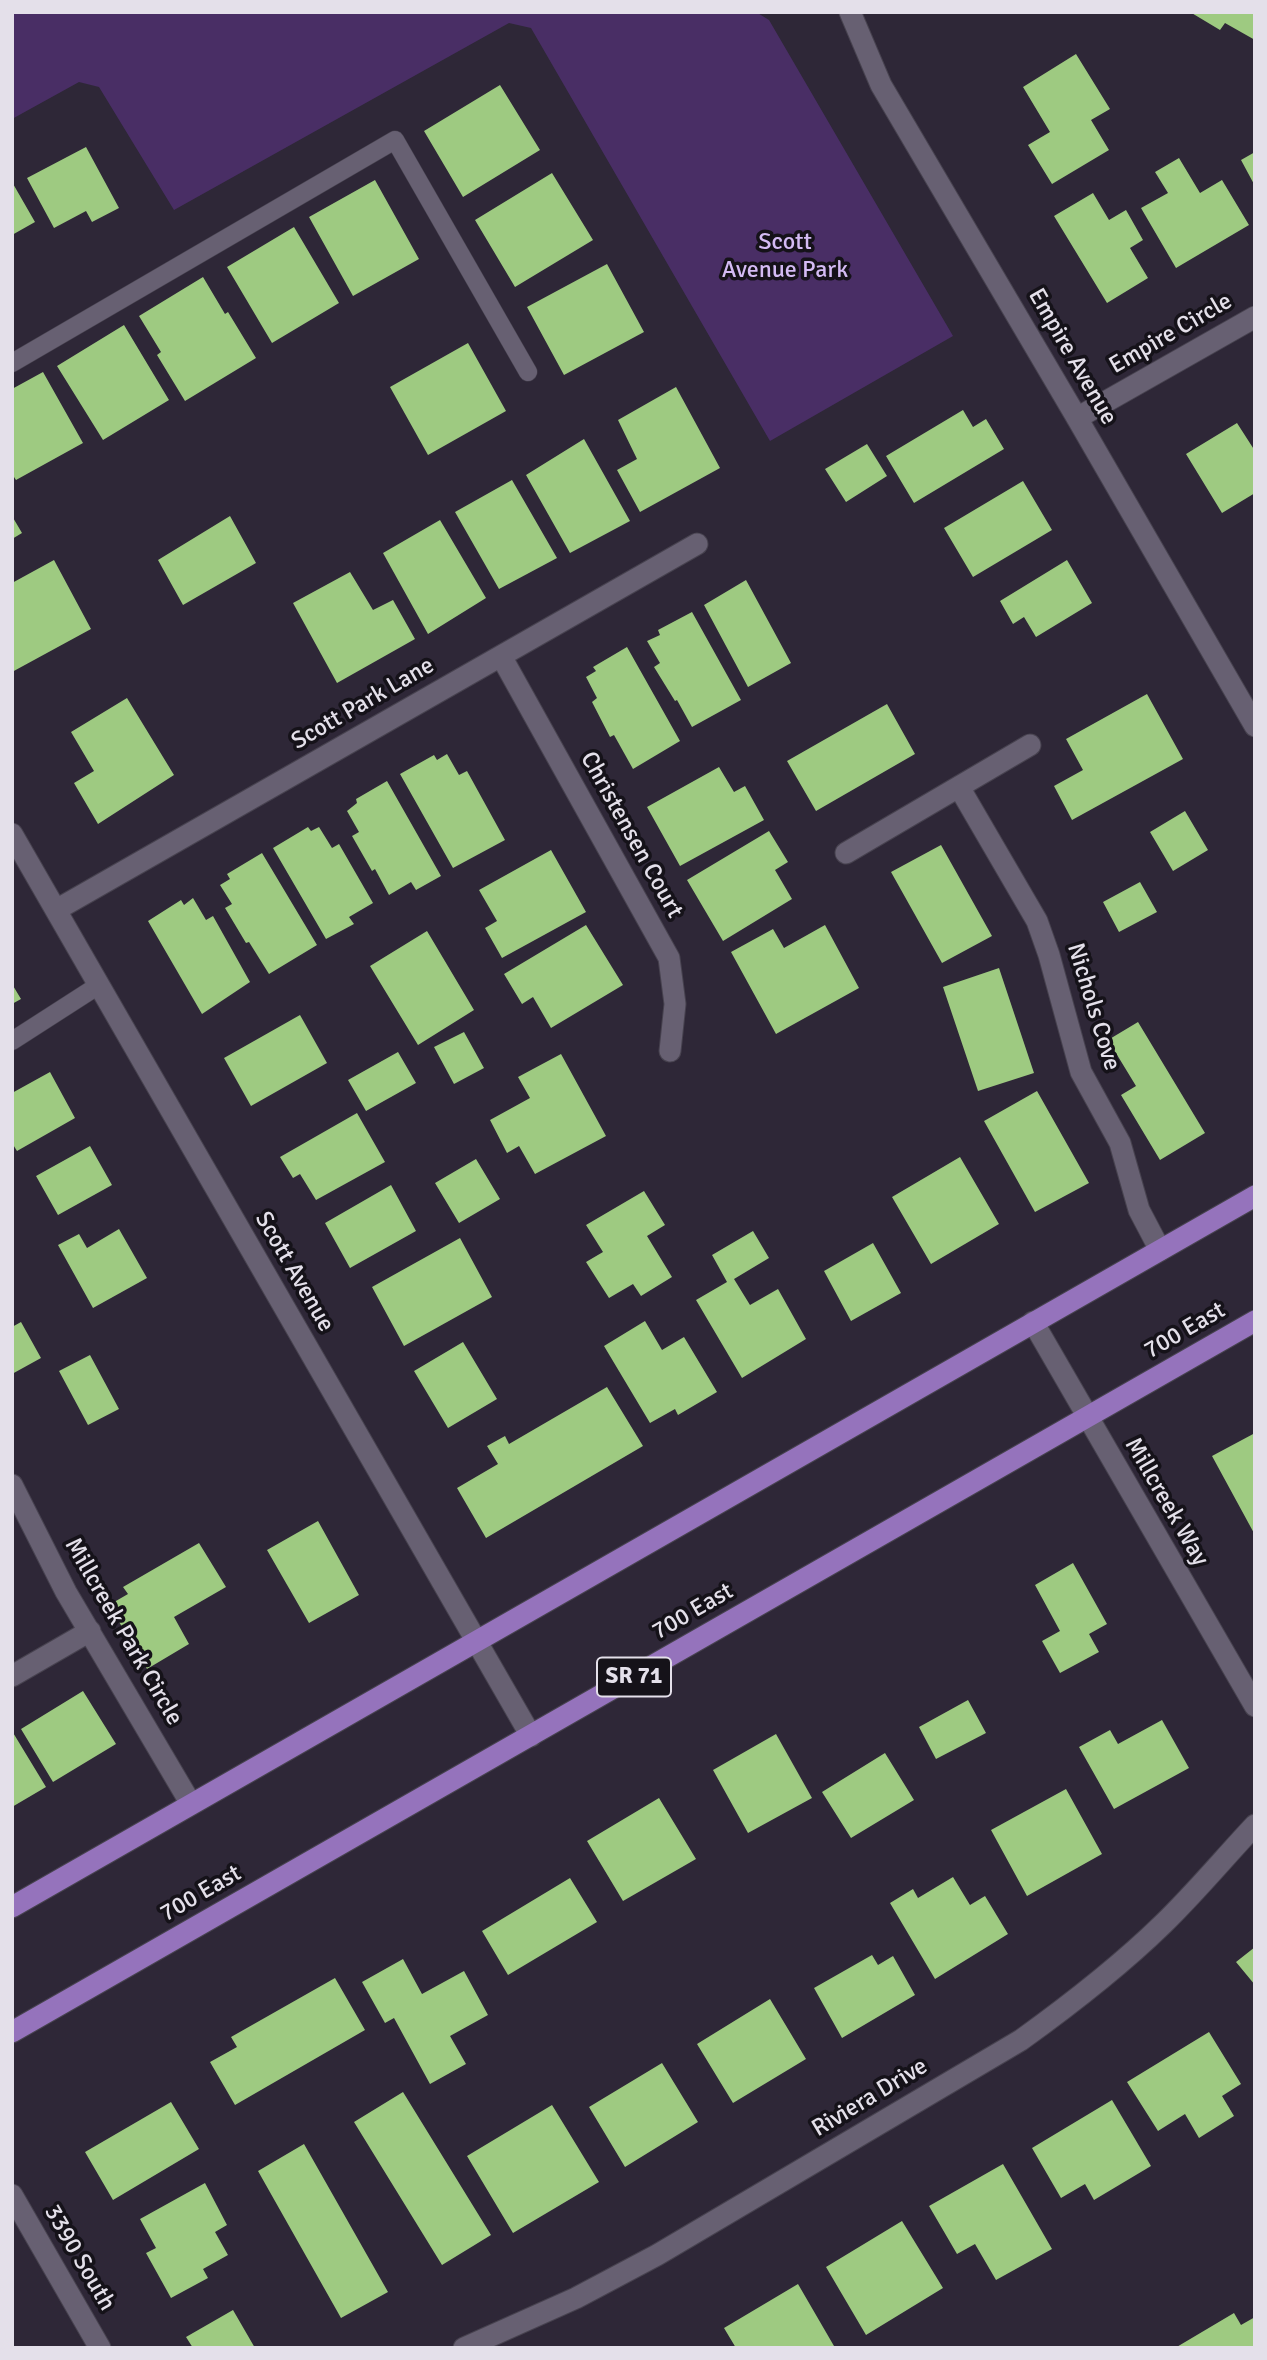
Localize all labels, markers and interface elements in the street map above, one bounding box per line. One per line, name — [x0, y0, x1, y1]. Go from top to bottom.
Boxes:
park label: Scott Avenue Park — [722, 229, 848, 285]
street label: Empire Avenue — [1021, 284, 1123, 430]
street label: Empire Circle — [1104, 287, 1238, 381]
street label: Scott Park Lane — [287, 652, 439, 756]
street label: Christensen Court — [573, 747, 689, 923]
street label: Nichols Cove — [1060, 940, 1126, 1074]
street label: Scott Avenue — [248, 1207, 340, 1337]
street label: 700 East — [1139, 1296, 1231, 1366]
street label: Millcreek Way — [1118, 1433, 1214, 1571]
street label: Millcreek Park Circle — [58, 1533, 188, 1731]
street label: 700 East — [647, 1577, 739, 1647]
road number: SR 71 — [597, 1658, 671, 1696]
street label: 700 East — [155, 1859, 247, 1929]
street label: Riviera Drive — [807, 2052, 933, 2144]
street label: 3390 South — [37, 2200, 121, 2316]

